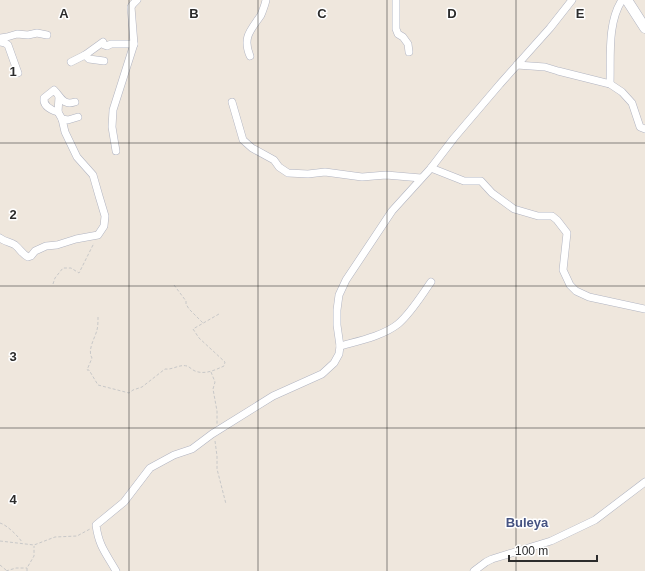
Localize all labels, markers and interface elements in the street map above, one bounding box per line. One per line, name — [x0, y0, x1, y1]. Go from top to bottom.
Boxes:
text: A — [59, 6, 69, 21]
text: B — [189, 6, 199, 21]
text: C — [317, 6, 327, 21]
text: D — [447, 6, 457, 21]
text: E — [576, 6, 585, 21]
text: 1 — [9, 64, 17, 79]
text: 2 — [9, 207, 17, 222]
text: 3 — [9, 349, 17, 364]
text: 4 — [9, 492, 17, 507]
district label: Buleya — [506, 515, 549, 530]
scale bar — [509, 537, 597, 563]
text: 100 m — [515, 544, 548, 558]

